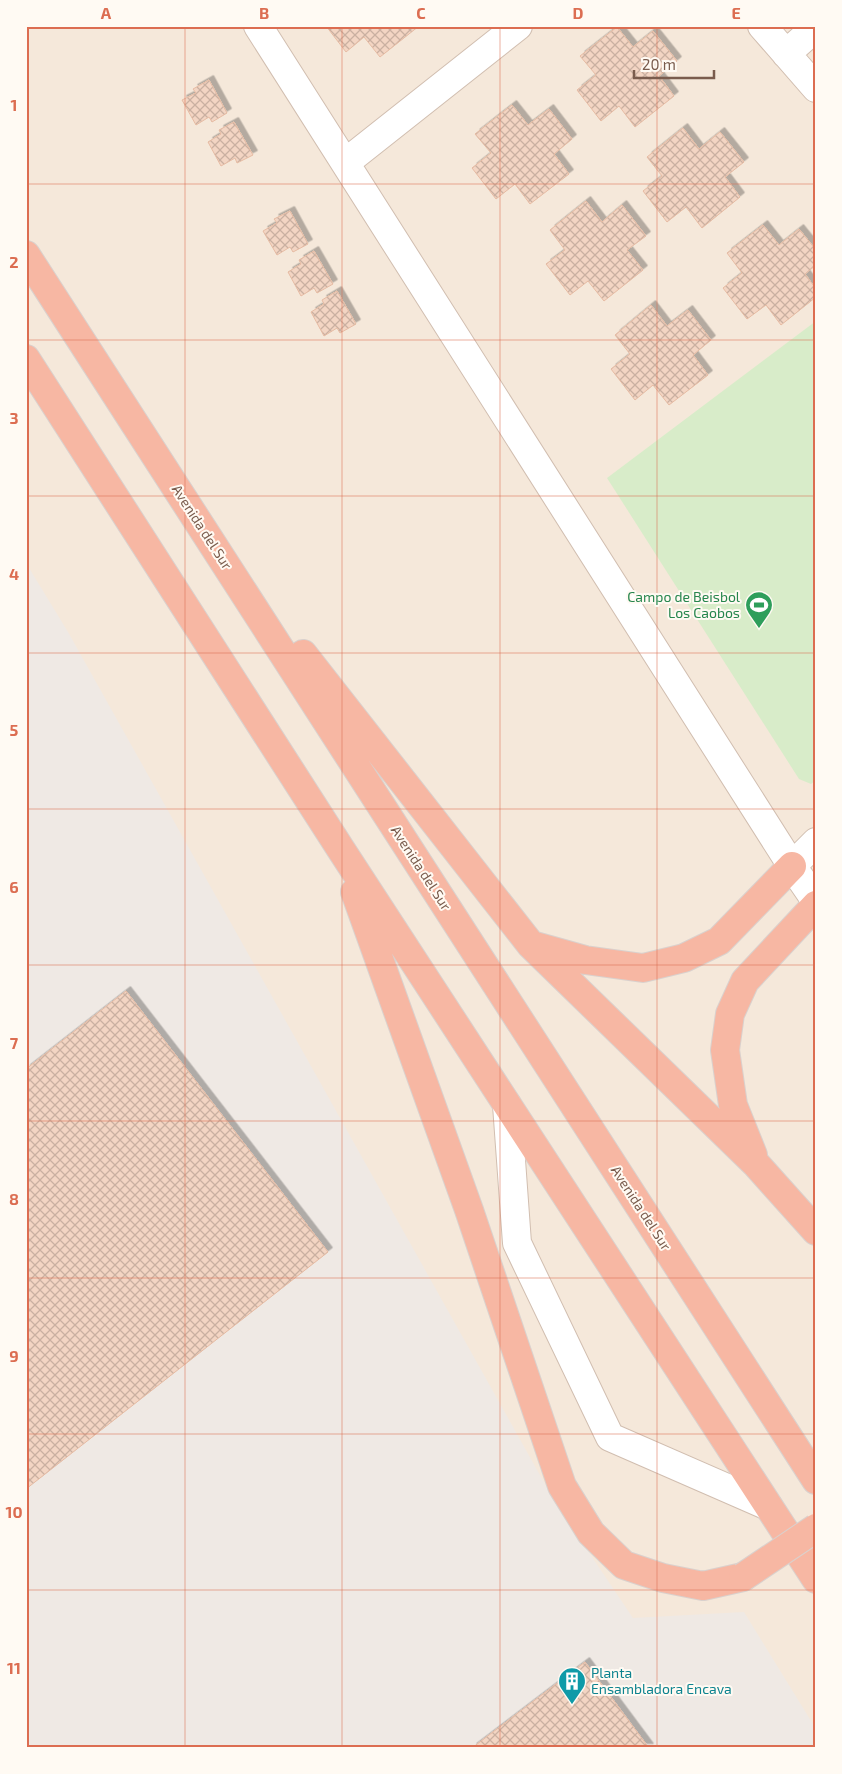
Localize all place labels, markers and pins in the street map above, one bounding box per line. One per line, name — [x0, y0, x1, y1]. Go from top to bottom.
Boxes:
place label: Campo de Beisbol Los Caobos — [627, 588, 741, 621]
sports icon: Campo de Beisbol Los Caobos — [744, 590, 774, 629]
place label: Planta Ensambladora Encava — [591, 1664, 732, 1697]
building icon: Planta Ensambladora Encava — [557, 1666, 587, 1705]

